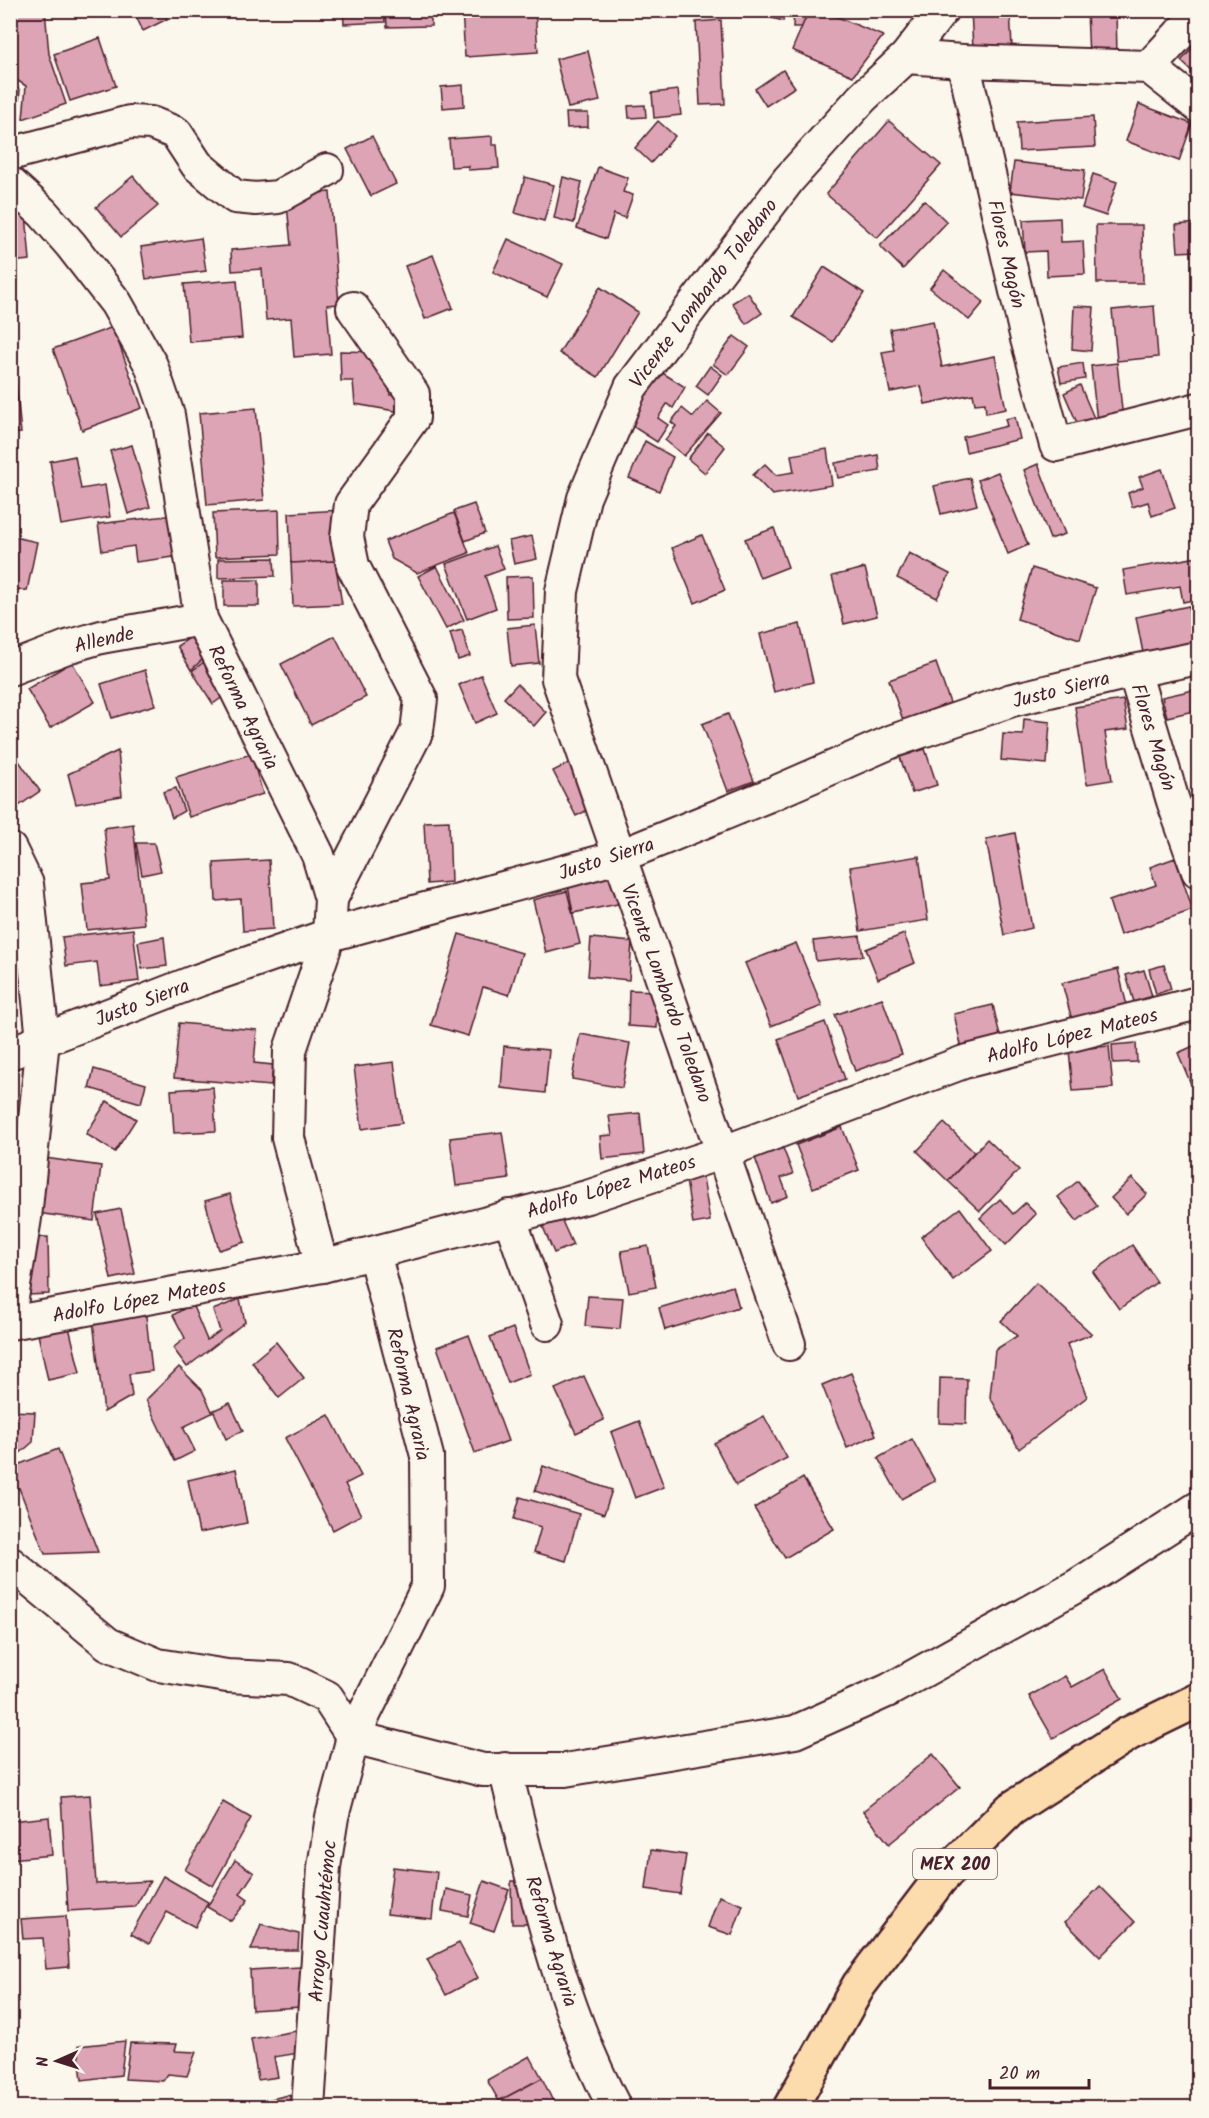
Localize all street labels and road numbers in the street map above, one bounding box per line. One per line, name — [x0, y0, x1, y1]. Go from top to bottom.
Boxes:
street label: Vicente Lombardo Toledano — [622, 192, 787, 396]
street label: Flores Magón — [977, 197, 1033, 312]
street label: Allende — [71, 619, 138, 663]
street label: Reforma Agraria — [198, 640, 286, 776]
street label: Justo Sierra — [1009, 663, 1114, 718]
street label: Flores Magón — [1121, 680, 1184, 795]
street label: Justo Sierra — [554, 829, 659, 890]
street label: Vicente Lombardo Toledano — [611, 880, 720, 1108]
street label: Justo Sierra — [91, 971, 195, 1037]
street label: Adolfo López Mateos — [983, 1000, 1162, 1074]
street label: Adolfo López Mateos — [523, 1147, 701, 1229]
street label: Adolfo López Mateos — [50, 1271, 229, 1333]
street label: Reforma Agraria — [376, 1325, 438, 1464]
street label: Arroyo Cuauhtémoc — [301, 1839, 347, 2004]
road number: MEX 200 — [913, 1849, 997, 1879]
street label: Reforma Agraria — [515, 1872, 585, 2011]

